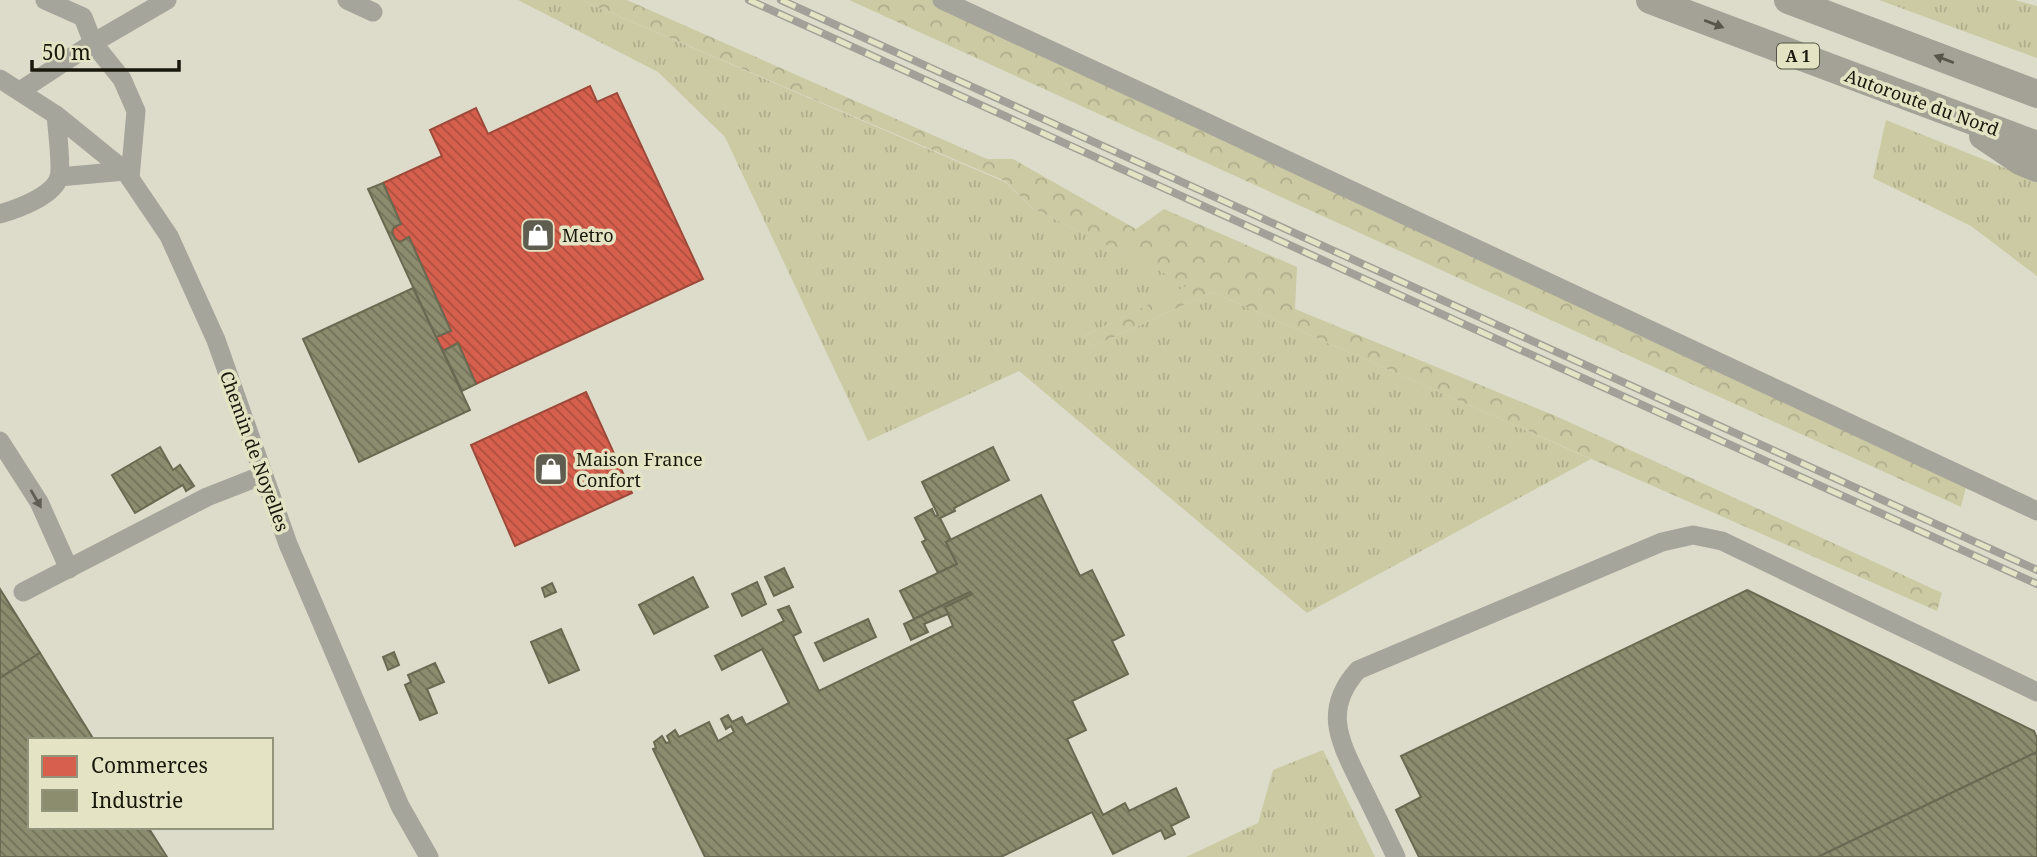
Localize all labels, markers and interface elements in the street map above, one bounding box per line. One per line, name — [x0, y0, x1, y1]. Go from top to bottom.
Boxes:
one-way arrow — [1703, 19, 1724, 30]
scale bar — [32, 28, 178, 72]
text: 50 m — [42, 38, 91, 66]
road number: A 1 — [1777, 44, 1819, 68]
one-way arrow — [1933, 53, 1954, 64]
street label: Autoroute du Nord — [1842, 63, 2002, 141]
shop icon: Metro — [519, 216, 557, 254]
place label: Metro — [562, 223, 614, 247]
street label: Chemin de Noyelles — [215, 367, 295, 535]
place label: Maison France Confort — [576, 447, 703, 492]
shop icon: Maison France Confort — [532, 450, 570, 488]
one-way arrow — [30, 489, 42, 508]
legend — [28, 738, 273, 829]
text: Commerces — [91, 751, 208, 779]
text: Industrie — [91, 786, 183, 814]

